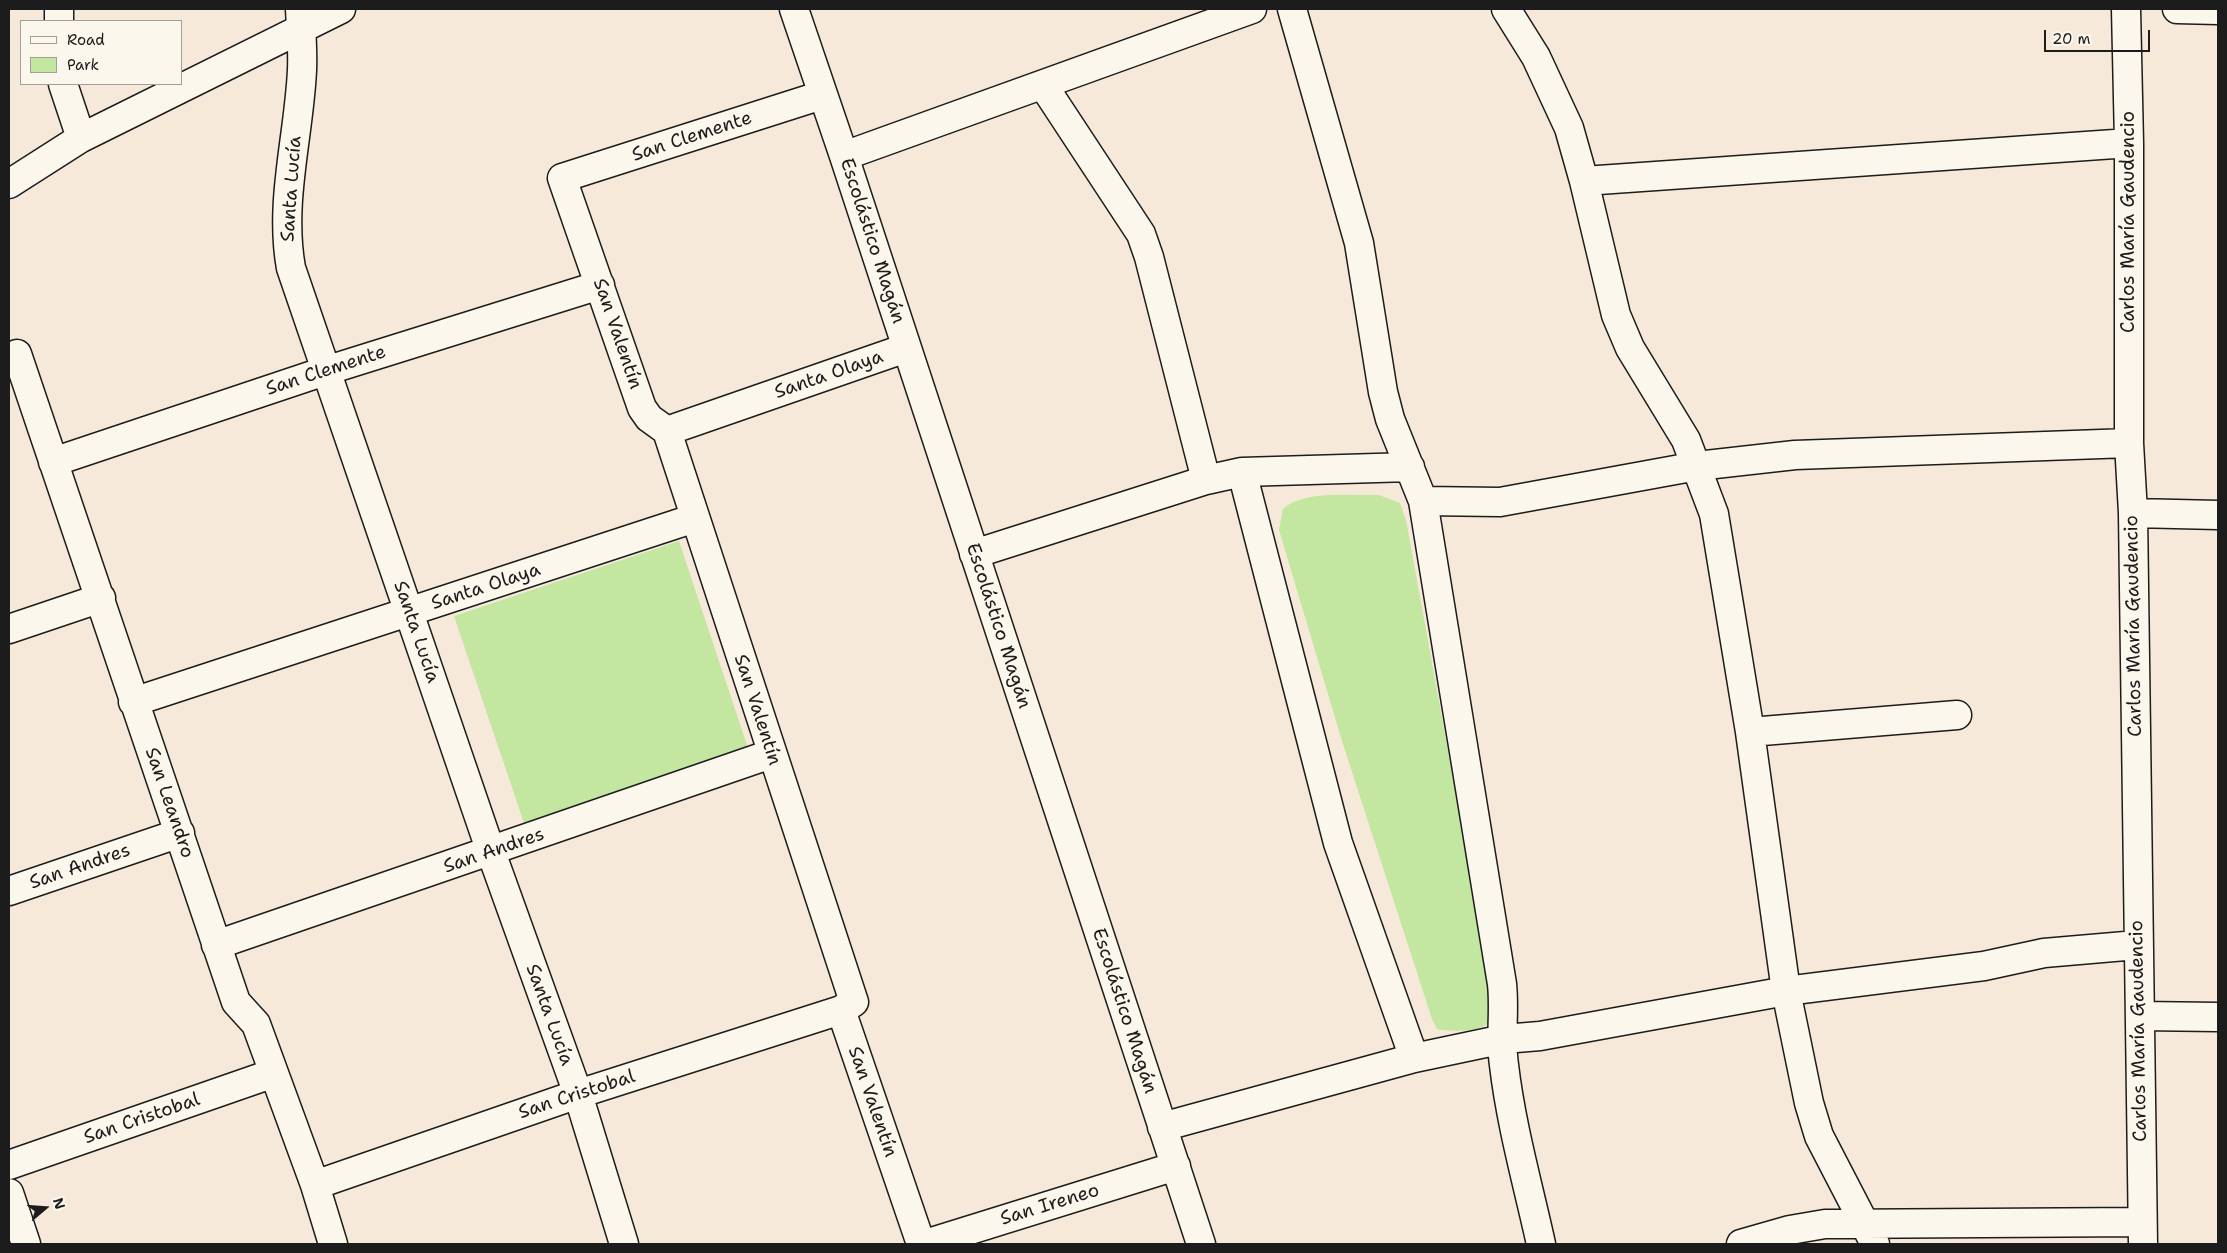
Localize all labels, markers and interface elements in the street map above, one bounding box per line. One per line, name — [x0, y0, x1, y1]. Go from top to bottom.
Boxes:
legend — [20, 20, 182, 85]
scale bar — [2047, 20, 2153, 52]
text: 20 m — [2052, 29, 2091, 49]
text: Road — [67, 30, 105, 50]
text: Park — [67, 55, 99, 75]
street label: San Clemente — [629, 107, 755, 167]
street label: Carlos María Gaudencio — [2118, 111, 2140, 333]
street label: Santa Lucía — [277, 135, 307, 243]
street label: Escolástico Magán — [834, 155, 910, 327]
street label: San Valentín — [587, 276, 647, 392]
street label: San Clemente — [263, 341, 389, 401]
street label: Santa Olaya — [772, 346, 886, 404]
street label: Carlos María Gaudencio — [2121, 515, 2147, 737]
street label: Escolástico Magán — [960, 540, 1036, 712]
street label: Santa Olaya — [429, 559, 543, 615]
street label: Santa Lucía — [388, 578, 444, 686]
street label: San Valentín — [728, 652, 786, 768]
street label: San Leandro — [139, 745, 199, 861]
street label: San Andres — [441, 823, 547, 879]
street label: San Andres — [27, 839, 133, 895]
street label: Carlos María Gaudencio — [2126, 920, 2152, 1142]
street label: Escolástico Magán — [1086, 925, 1162, 1097]
street label: Santa Lucía — [520, 961, 578, 1069]
street label: San Valentín — [842, 1044, 902, 1160]
street label: San Cristobal — [516, 1065, 638, 1125]
street label: San Cristobal — [81, 1088, 203, 1150]
street label: San Ireneo — [998, 1179, 1102, 1231]
north arrow — [20, 1183, 70, 1233]
text: N — [49, 1195, 70, 1211]

